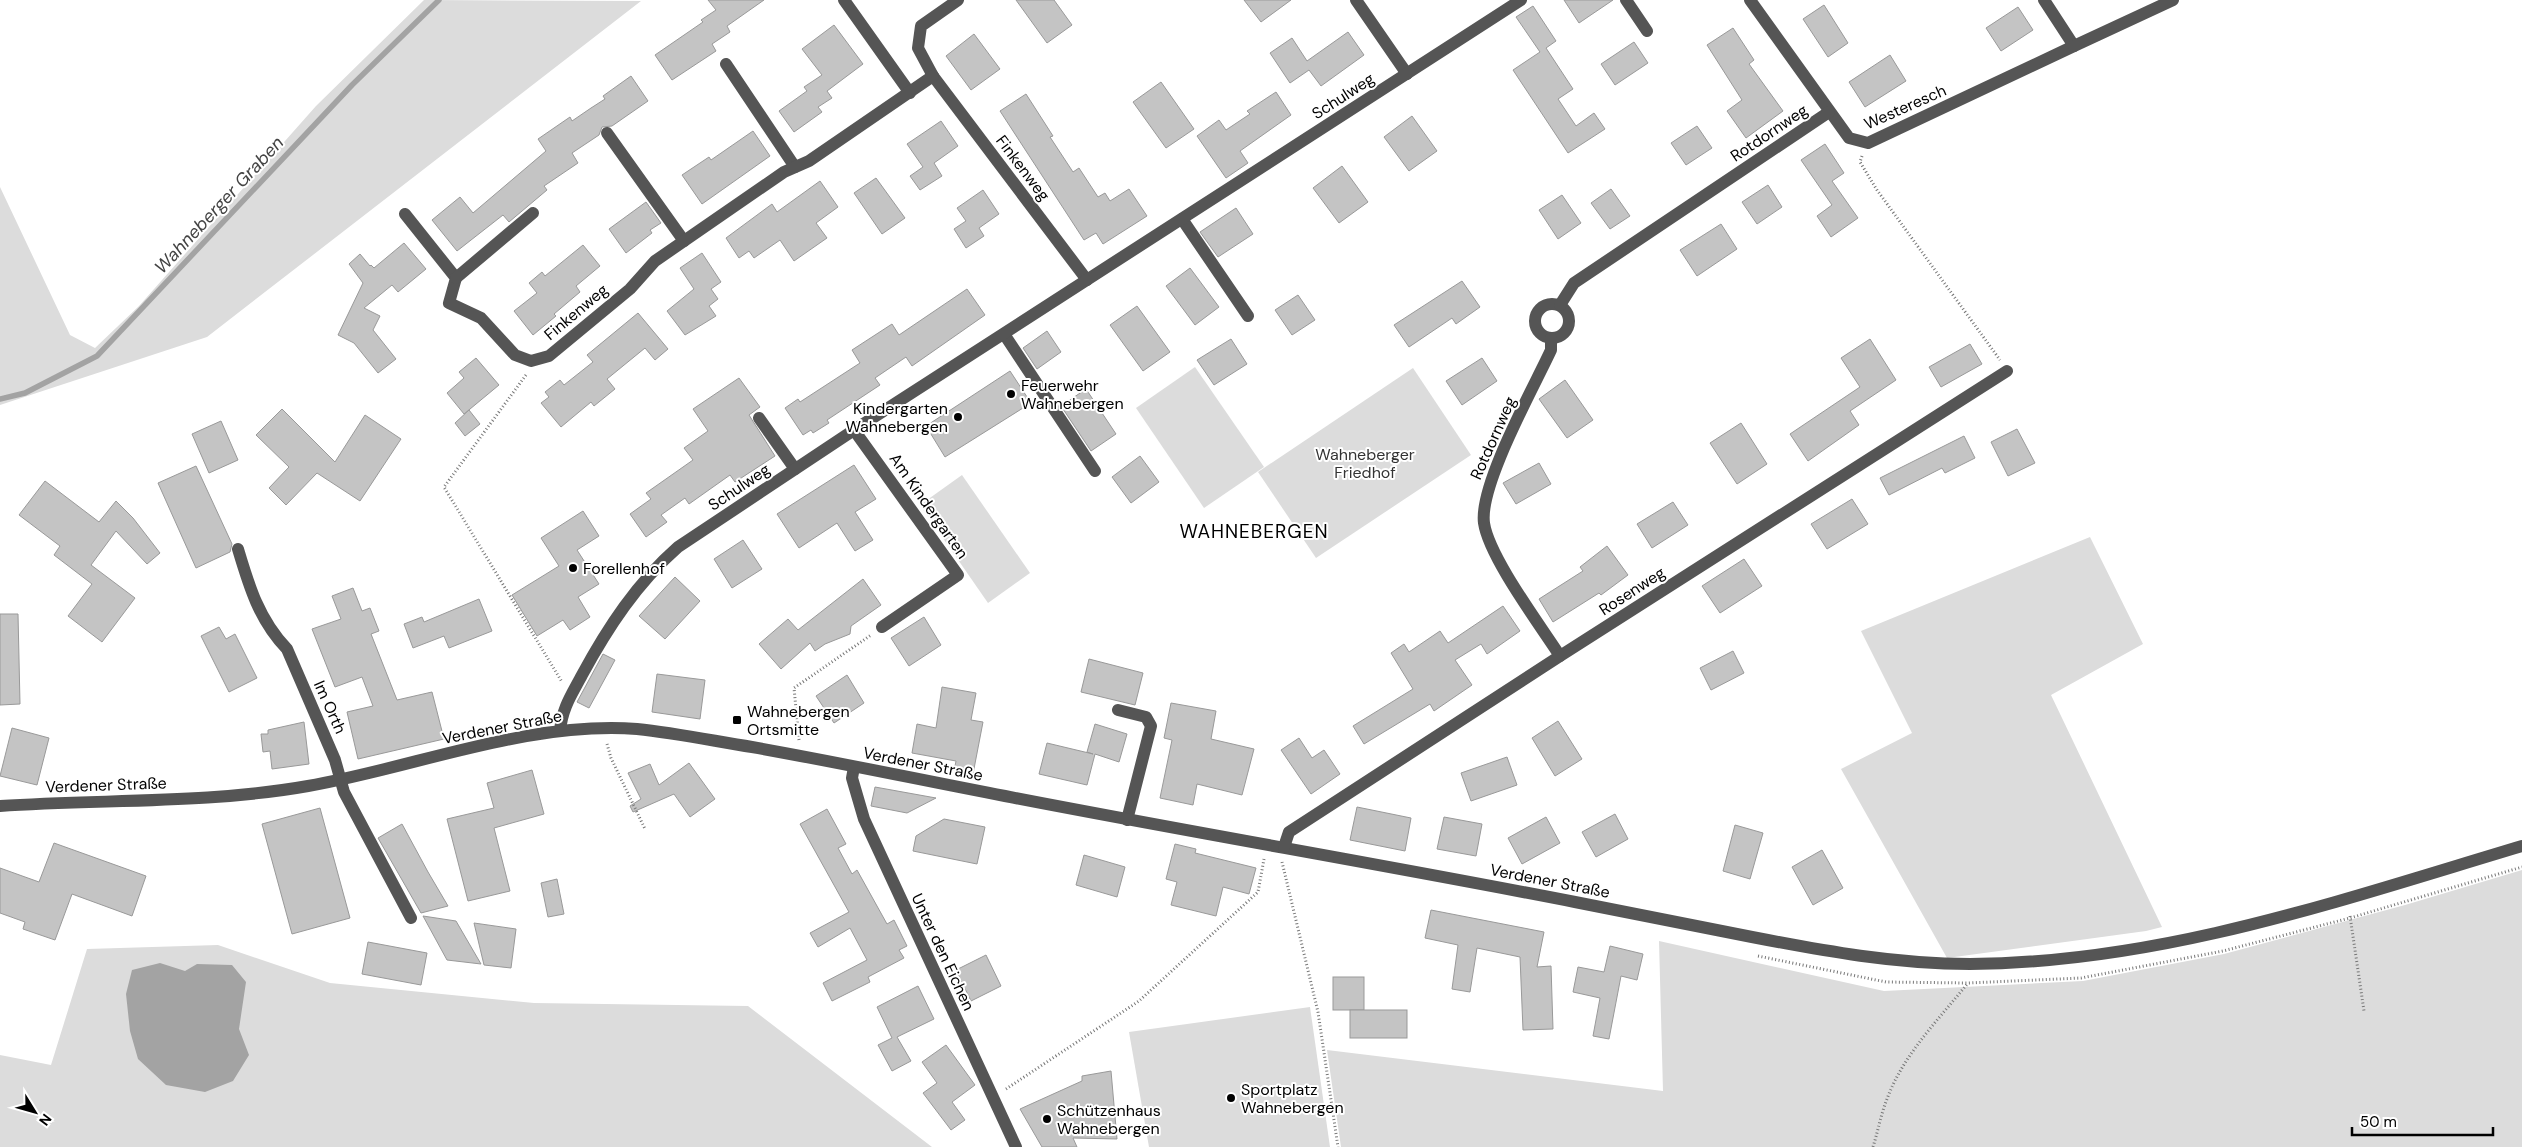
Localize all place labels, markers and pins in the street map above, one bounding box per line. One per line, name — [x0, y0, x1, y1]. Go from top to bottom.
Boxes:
place label: Feuerwehr Wahnebergen — [1021, 375, 1124, 414]
marker: Feuerwehr Wahnebergen — [1005, 388, 1017, 400]
place label: Kindergarten Wahnebergen — [845, 398, 948, 437]
marker: Kindergarten Wahnebergen — [952, 411, 964, 423]
place label: Forellenhof — [583, 558, 665, 579]
marker: Forellenhof — [567, 562, 579, 574]
place label: Wahnebergen Ortsmitte — [747, 701, 850, 740]
marker: Wahnebergen Ortsmitte — [731, 714, 743, 726]
place label: Sportplatz Wahnebergen — [1241, 1079, 1344, 1118]
marker: Sportplatz Wahnebergen — [1225, 1092, 1237, 1104]
place label: Schützenhaus Wahnebergen — [1057, 1100, 1161, 1139]
marker: Schützenhaus Wahnebergen — [1041, 1113, 1053, 1125]

